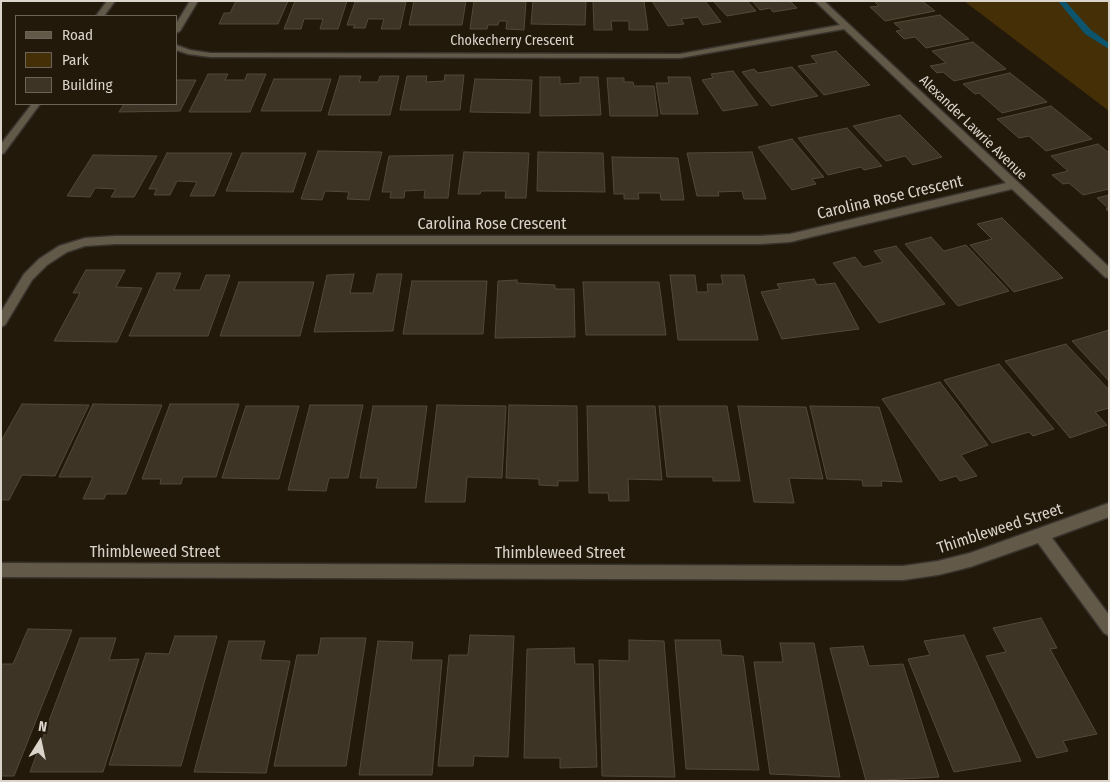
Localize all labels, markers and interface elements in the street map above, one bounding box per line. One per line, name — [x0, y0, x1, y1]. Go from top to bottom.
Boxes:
legend — [15, 15, 178, 105]
text: Road — [62, 26, 93, 44]
street label: Chokecherry Crescent — [450, 33, 574, 49]
text: Park — [62, 51, 89, 69]
street label: Alexander Lawrie Avenue — [916, 72, 1030, 184]
text: Building — [62, 76, 113, 94]
street label: Carolina Rose Crescent — [815, 172, 965, 224]
street label: Carolina Rose Crescent — [418, 215, 566, 235]
street label: Thimbleweed Street — [935, 500, 1065, 558]
street label: Thimbleweed Street — [90, 543, 220, 563]
street label: Thimbleweed Street — [495, 544, 625, 564]
north arrow — [15, 717, 65, 767]
text: N — [37, 718, 48, 736]

